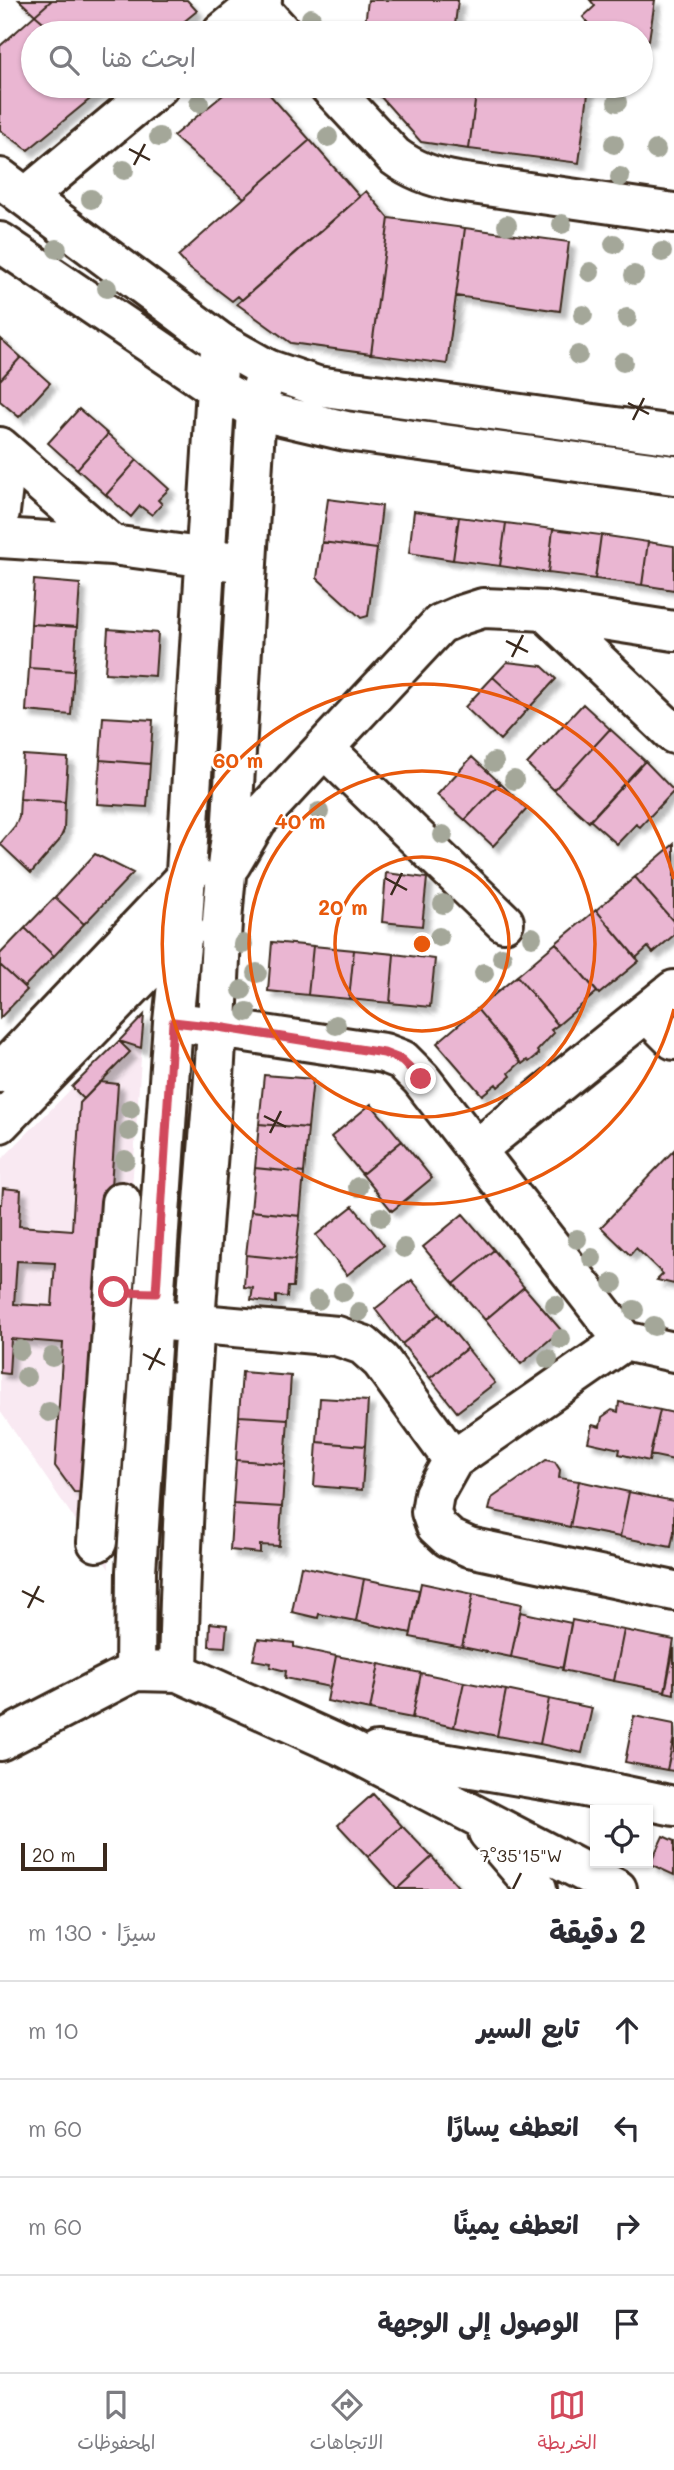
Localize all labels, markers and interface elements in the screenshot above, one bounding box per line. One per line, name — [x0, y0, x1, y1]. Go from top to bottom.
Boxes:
search box — [21, 21, 653, 98]
text: ابحث هنا — [101, 40, 196, 74]
icon: search — [45, 41, 83, 79]
text: 60 m — [213, 746, 263, 773]
text: 40 m — [274, 807, 326, 834]
text: 20 m — [318, 893, 368, 920]
centre of rings — [410, 932, 434, 956]
route end — [405, 1063, 436, 1094]
route start — [98, 1276, 129, 1307]
map controls — [590, 1805, 653, 1868]
button: locate — [590, 1805, 653, 1868]
scale bar — [21, 1840, 107, 1872]
text: 20 m — [32, 1842, 76, 1867]
text: 7°35'15"W — [480, 1843, 562, 1867]
text: 2 دقيقة — [549, 1911, 646, 1951]
text: سيرًا · 130 m — [28, 1917, 156, 1947]
text: تابع السير — [477, 2011, 579, 2045]
icon: ahead — [608, 2011, 646, 2049]
text: 10 m — [28, 2015, 78, 2045]
text: انعطف يسارًا — [447, 2109, 579, 2143]
icon: left — [608, 2109, 646, 2147]
text: 60 m — [28, 2113, 82, 2143]
text: انعطف يمينًا — [454, 2207, 579, 2241]
icon: right — [608, 2207, 646, 2245]
text: 60 m — [28, 2211, 82, 2241]
text: الوصول إلى الوجهة — [377, 2305, 579, 2339]
icon: arrive — [608, 2305, 646, 2343]
tab: المحفوظات — [77, 2386, 155, 2459]
tab: الاتجاهات — [310, 2386, 383, 2459]
tab: الخريطة — [538, 2386, 597, 2459]

